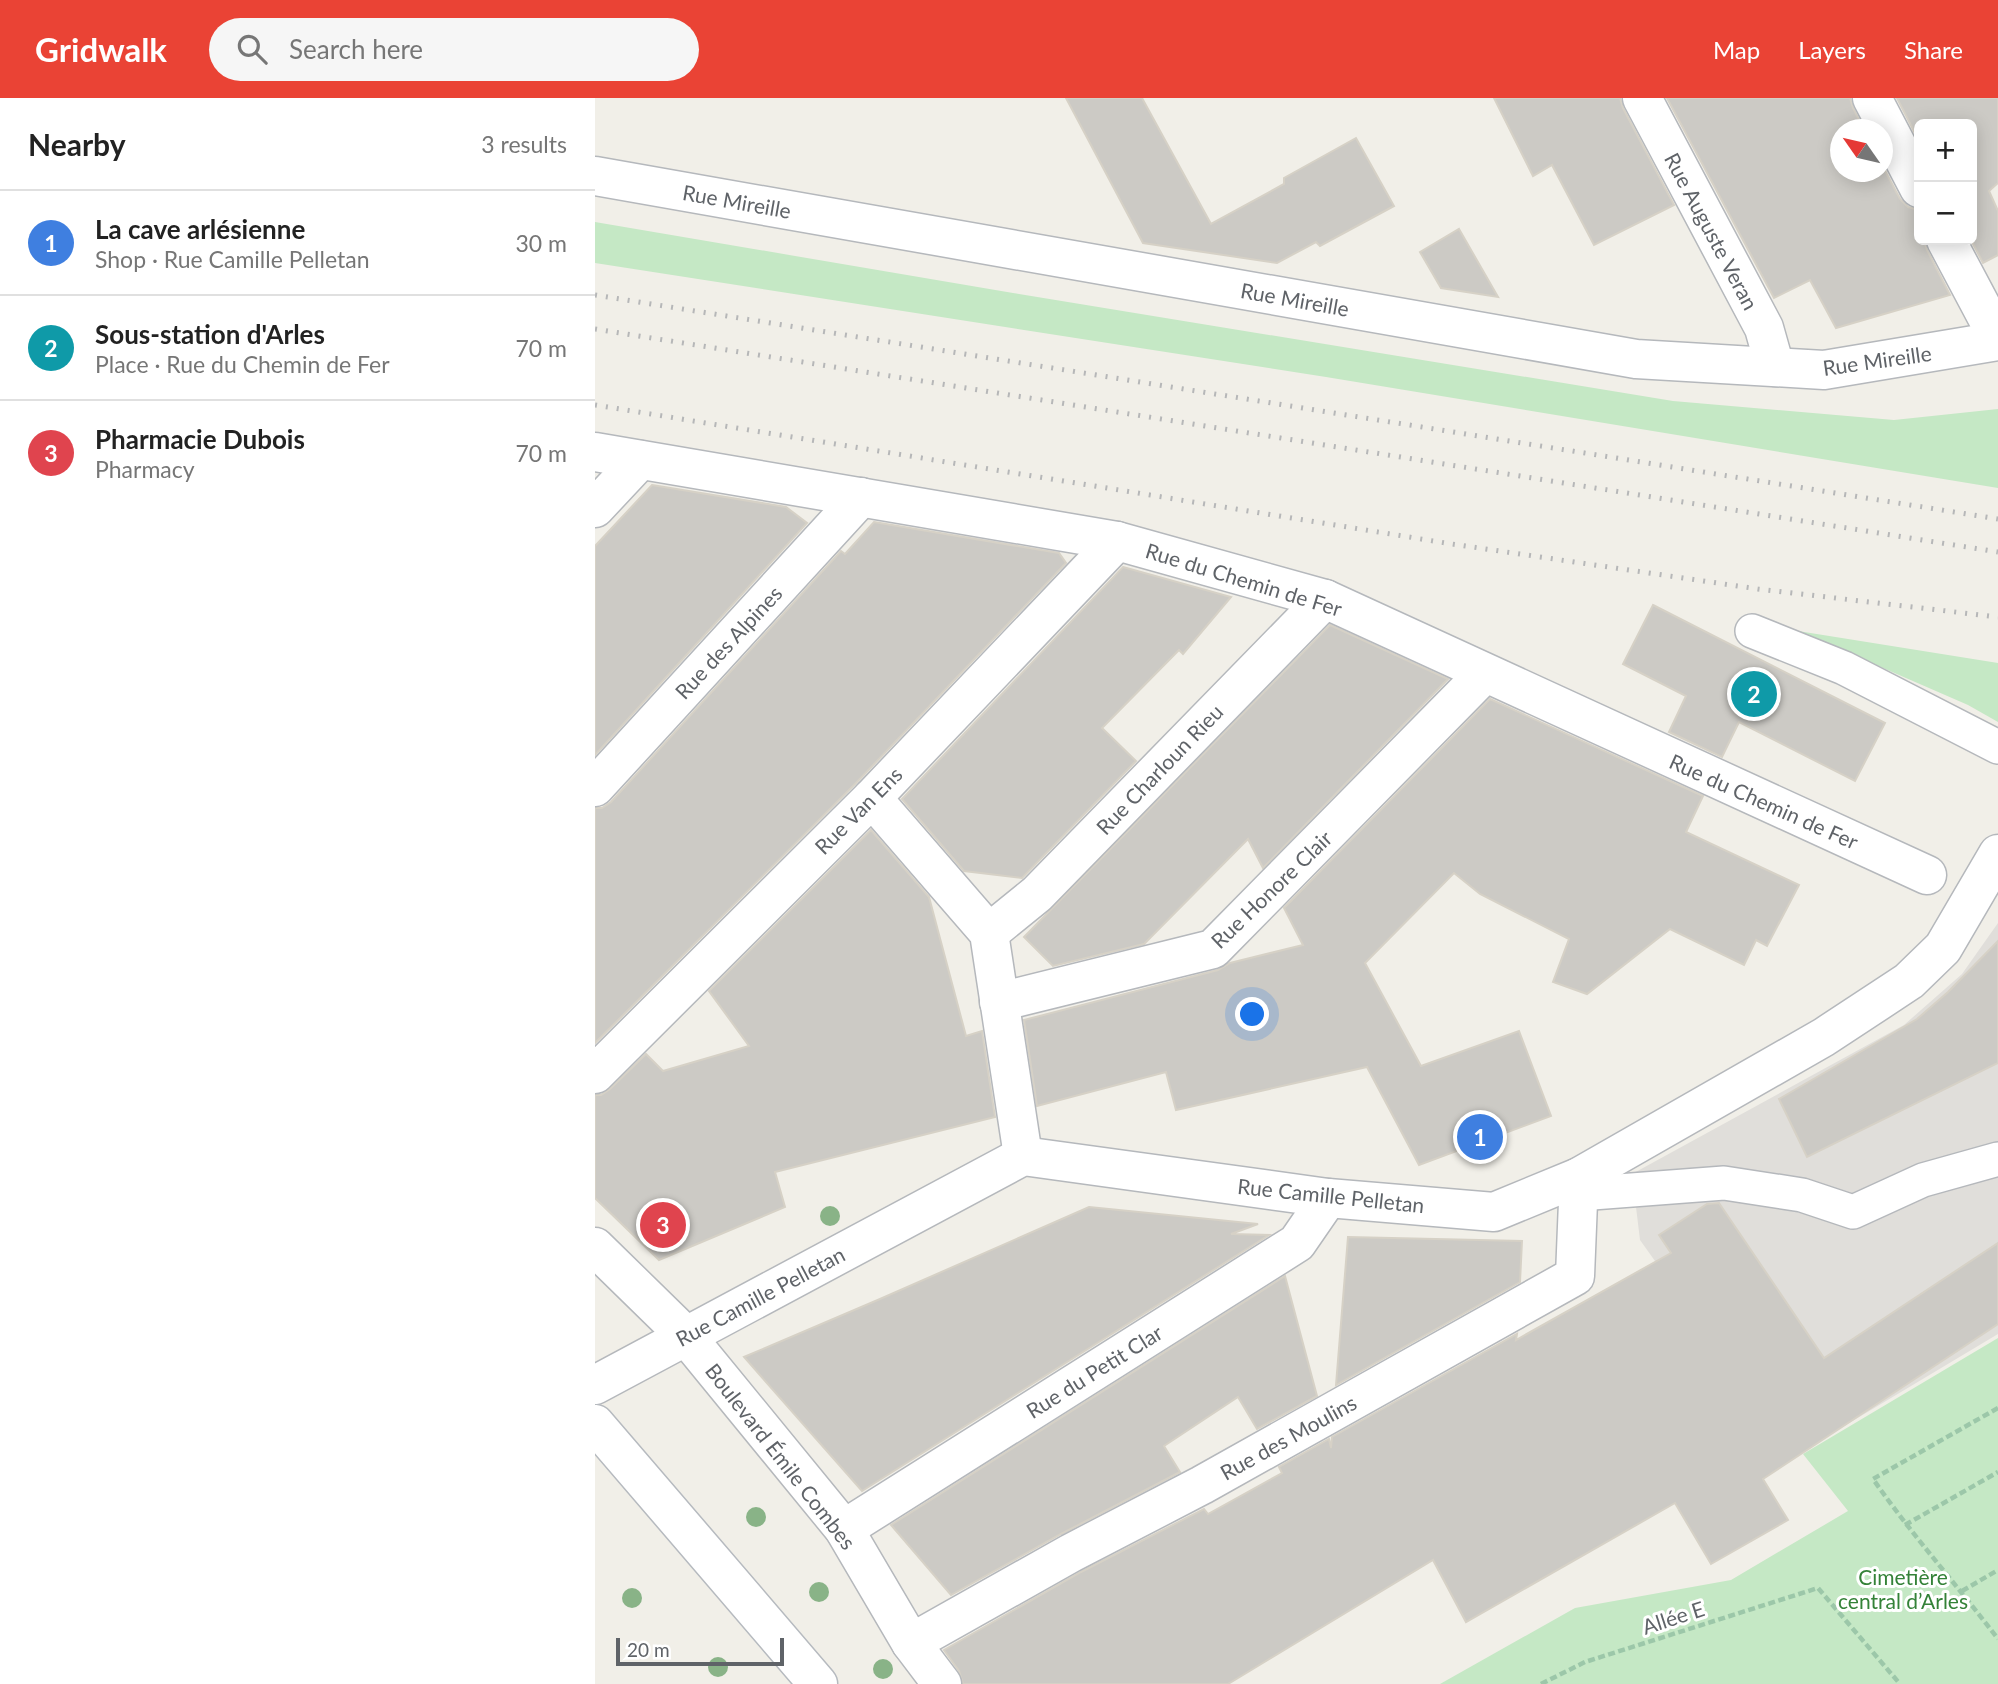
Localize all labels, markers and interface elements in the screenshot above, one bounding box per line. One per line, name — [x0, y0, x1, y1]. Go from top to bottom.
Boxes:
search box — [209, 18, 699, 81]
text: Gridwalk — [35, 29, 167, 69]
icon: search — [233, 30, 271, 68]
text: Search here — [289, 33, 423, 65]
text: Map — [1713, 35, 1760, 64]
text: Layers — [1798, 35, 1866, 64]
text: Share — [1904, 35, 1963, 64]
north arrow — [1830, 119, 1893, 182]
map controls — [1914, 119, 1977, 245]
button: + — [1914, 119, 1977, 182]
text: Nearby — [28, 126, 126, 162]
text: 3 results — [481, 130, 567, 158]
street label: Rue Auguste Veran — [1660, 148, 1764, 314]
street label: Rue Mireille — [681, 179, 793, 223]
button: − — [1914, 182, 1977, 245]
text: La cave arlésienne — [95, 213, 305, 245]
text: 1 — [44, 229, 58, 257]
text: 30 m — [516, 229, 567, 257]
text: Shop · Rue Camille Pelletan — [95, 245, 370, 273]
street label: Rue Mireille — [1239, 277, 1351, 321]
text: Sous-station d'Arles — [95, 318, 325, 350]
text: 2 — [44, 334, 58, 362]
text: 70 m — [516, 334, 567, 362]
street label: Rue Mireille — [1821, 340, 1933, 380]
text: Place · Rue du Chemin de Fer — [95, 350, 390, 378]
text: Pharmacie Dubois — [95, 423, 305, 455]
text: 3 — [44, 439, 58, 467]
text: 70 m — [516, 439, 567, 467]
text: Pharmacy — [95, 455, 195, 483]
street label: Rue du Chemin de Fer — [1143, 537, 1345, 621]
street label: Rue des Alpines — [669, 580, 787, 704]
pin: 2 — [1731, 668, 1777, 720]
street label: Rue Charloun Rieu — [1091, 699, 1227, 839]
street label: Rue du Chemin de Fer — [1666, 748, 1863, 854]
street label: Rue Van Ens — [809, 761, 907, 859]
street label: Rue Honore Clair — [1206, 825, 1337, 953]
your location — [1235, 997, 1269, 1031]
pin: 1 — [1457, 1111, 1503, 1163]
street label: Rue Camille Pelletan — [1236, 1173, 1426, 1217]
pin: 3 — [640, 1199, 686, 1251]
street label: Rue Camille Pelletan — [671, 1241, 849, 1351]
street label: Rue du Petit Clar — [1021, 1319, 1167, 1423]
street label: Boulevard Émile Combes — [701, 1358, 861, 1554]
street label: Rue des Moulins — [1216, 1389, 1360, 1485]
park label: Cimetière central d’Arles — [1838, 1564, 1968, 1613]
street label: Allée E — [1639, 1595, 1707, 1639]
scale bar — [616, 1635, 784, 1667]
text: 20 m — [627, 1638, 670, 1661]

